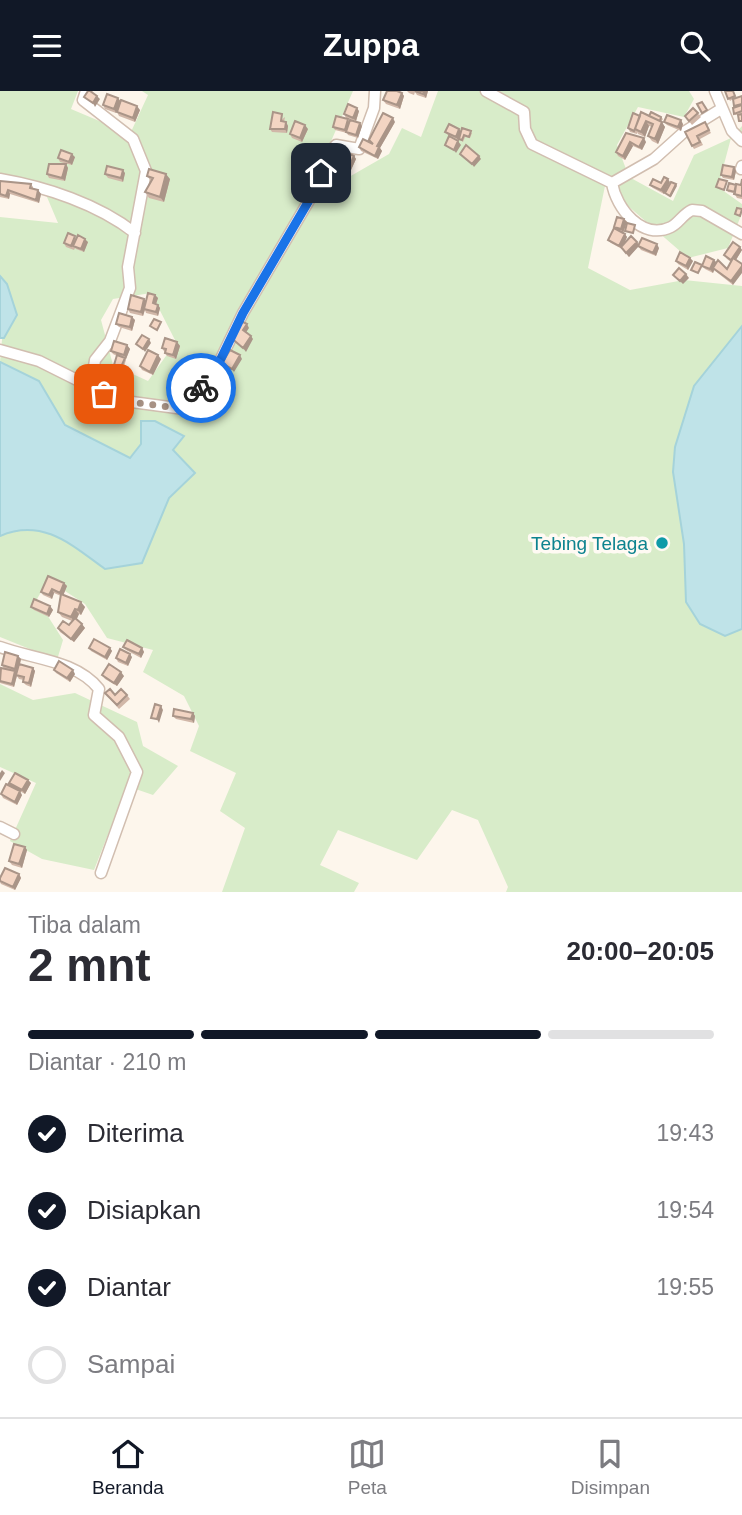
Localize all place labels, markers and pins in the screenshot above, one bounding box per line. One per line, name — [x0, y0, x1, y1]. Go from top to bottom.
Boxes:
pin — [291, 143, 351, 203]
pin — [74, 364, 134, 424]
place label: Tebing Telaga — [531, 533, 648, 554]
marker: Tebing Telaga — [654, 535, 670, 551]

